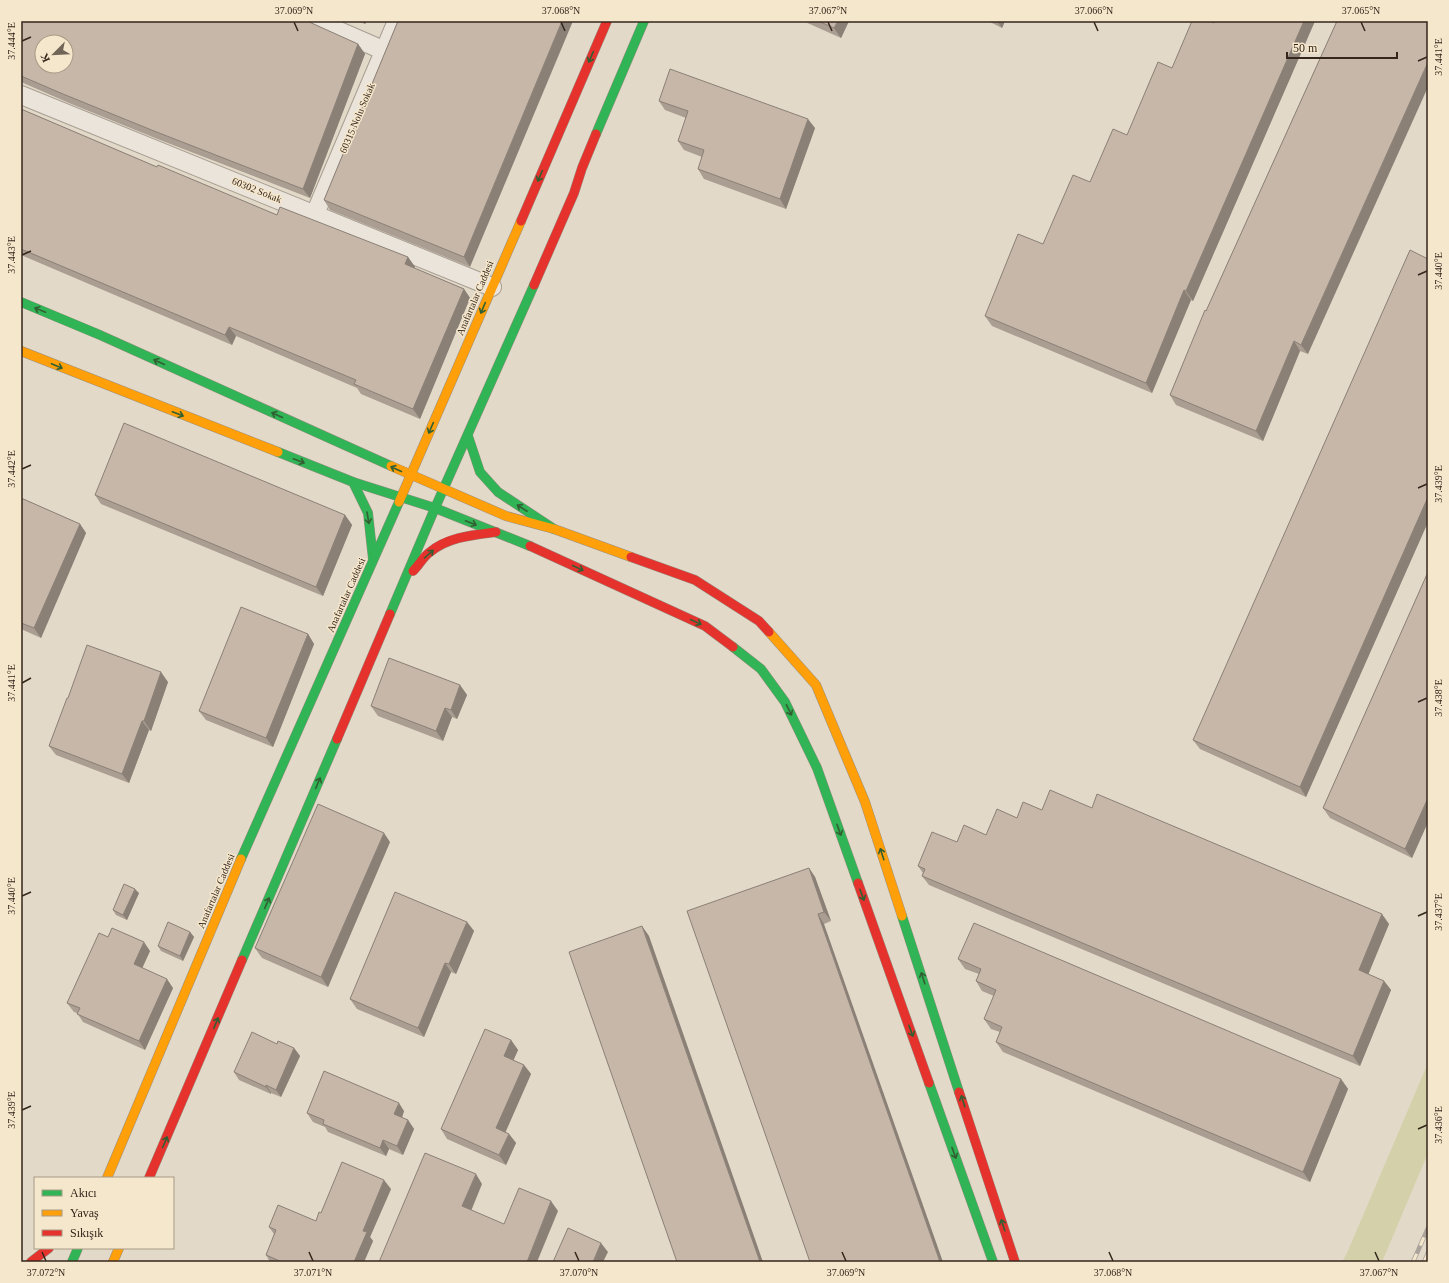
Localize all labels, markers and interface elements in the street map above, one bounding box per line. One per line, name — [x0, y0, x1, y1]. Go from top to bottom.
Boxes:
text: 37.069°N — [275, 5, 313, 16]
text: 37.068°N — [542, 5, 580, 16]
text: 37.067°N — [809, 5, 847, 16]
text: 37.066°N — [1075, 5, 1113, 16]
text: 37.065°N — [1342, 5, 1380, 16]
text: 37.444°E — [6, 22, 17, 60]
north arrow — [34, 34, 74, 74]
scale bar — [1287, 34, 1397, 60]
text: 37.441°E — [1433, 38, 1444, 76]
text: 50 m — [1293, 41, 1318, 55]
one-way arrow — [587, 50, 595, 62]
text: K — [37, 51, 52, 64]
street label: 60315 Nolu Sokak — [337, 81, 377, 155]
one-way arrow — [536, 170, 543, 182]
street label: 60302 Sokak — [231, 175, 283, 205]
text: 37.443°E — [6, 236, 17, 274]
text: 37.440°E — [1433, 252, 1444, 290]
street label: Anafartalar Caddesi — [454, 259, 496, 337]
one-way arrow — [479, 302, 486, 314]
one-way arrow — [34, 306, 46, 313]
one-way arrow — [153, 357, 165, 365]
one-way arrow — [51, 362, 63, 370]
one-way arrow — [171, 410, 183, 418]
one-way arrow — [272, 411, 284, 418]
one-way arrow — [427, 421, 435, 433]
text: 37.442°E — [6, 450, 17, 488]
one-way arrow — [292, 458, 304, 466]
one-way arrow — [390, 465, 402, 472]
text: 37.439°E — [1433, 465, 1444, 503]
one-way arrow — [516, 504, 527, 512]
one-way arrow — [364, 511, 372, 524]
one-way arrow — [465, 519, 477, 527]
one-way arrow — [424, 549, 435, 558]
street label: Anafartalar Caddesi — [325, 556, 367, 634]
one-way arrow — [571, 565, 583, 572]
one-way arrow — [689, 619, 701, 626]
text: 37.441°E — [6, 664, 17, 702]
text: 37.438°E — [1433, 679, 1444, 717]
one-way arrow — [786, 704, 793, 716]
one-way arrow — [314, 778, 322, 790]
one-way arrow — [836, 823, 843, 836]
one-way arrow — [878, 848, 885, 861]
street label: Anafartalar Caddesi — [195, 852, 237, 930]
text: 37.440°E — [6, 877, 17, 915]
one-way arrow — [859, 889, 867, 901]
text: 37.437°E — [1433, 893, 1444, 931]
one-way arrow — [264, 898, 271, 910]
one-way arrow — [918, 972, 926, 984]
one-way arrow — [213, 1017, 220, 1029]
one-way arrow — [907, 1024, 915, 1036]
text: 37.439°E — [6, 1091, 17, 1129]
one-way arrow — [959, 1095, 966, 1108]
text: 37.436°E — [1433, 1106, 1444, 1144]
one-way arrow — [162, 1137, 169, 1149]
one-way arrow — [951, 1147, 959, 1159]
legend — [34, 1177, 174, 1249]
text: Akıcı — [70, 1186, 97, 1200]
text: Yavaş — [70, 1206, 99, 1220]
one-way arrow — [999, 1219, 1006, 1232]
text: Sıkışık — [70, 1226, 103, 1240]
text: 37.072°N — [27, 1267, 65, 1278]
text: 37.071°N — [294, 1267, 332, 1278]
text: 37.070°N — [560, 1267, 598, 1278]
text: 37.069°N — [827, 1267, 865, 1278]
text: 37.068°N — [1094, 1267, 1132, 1278]
text: 37.067°N — [1360, 1267, 1398, 1278]

